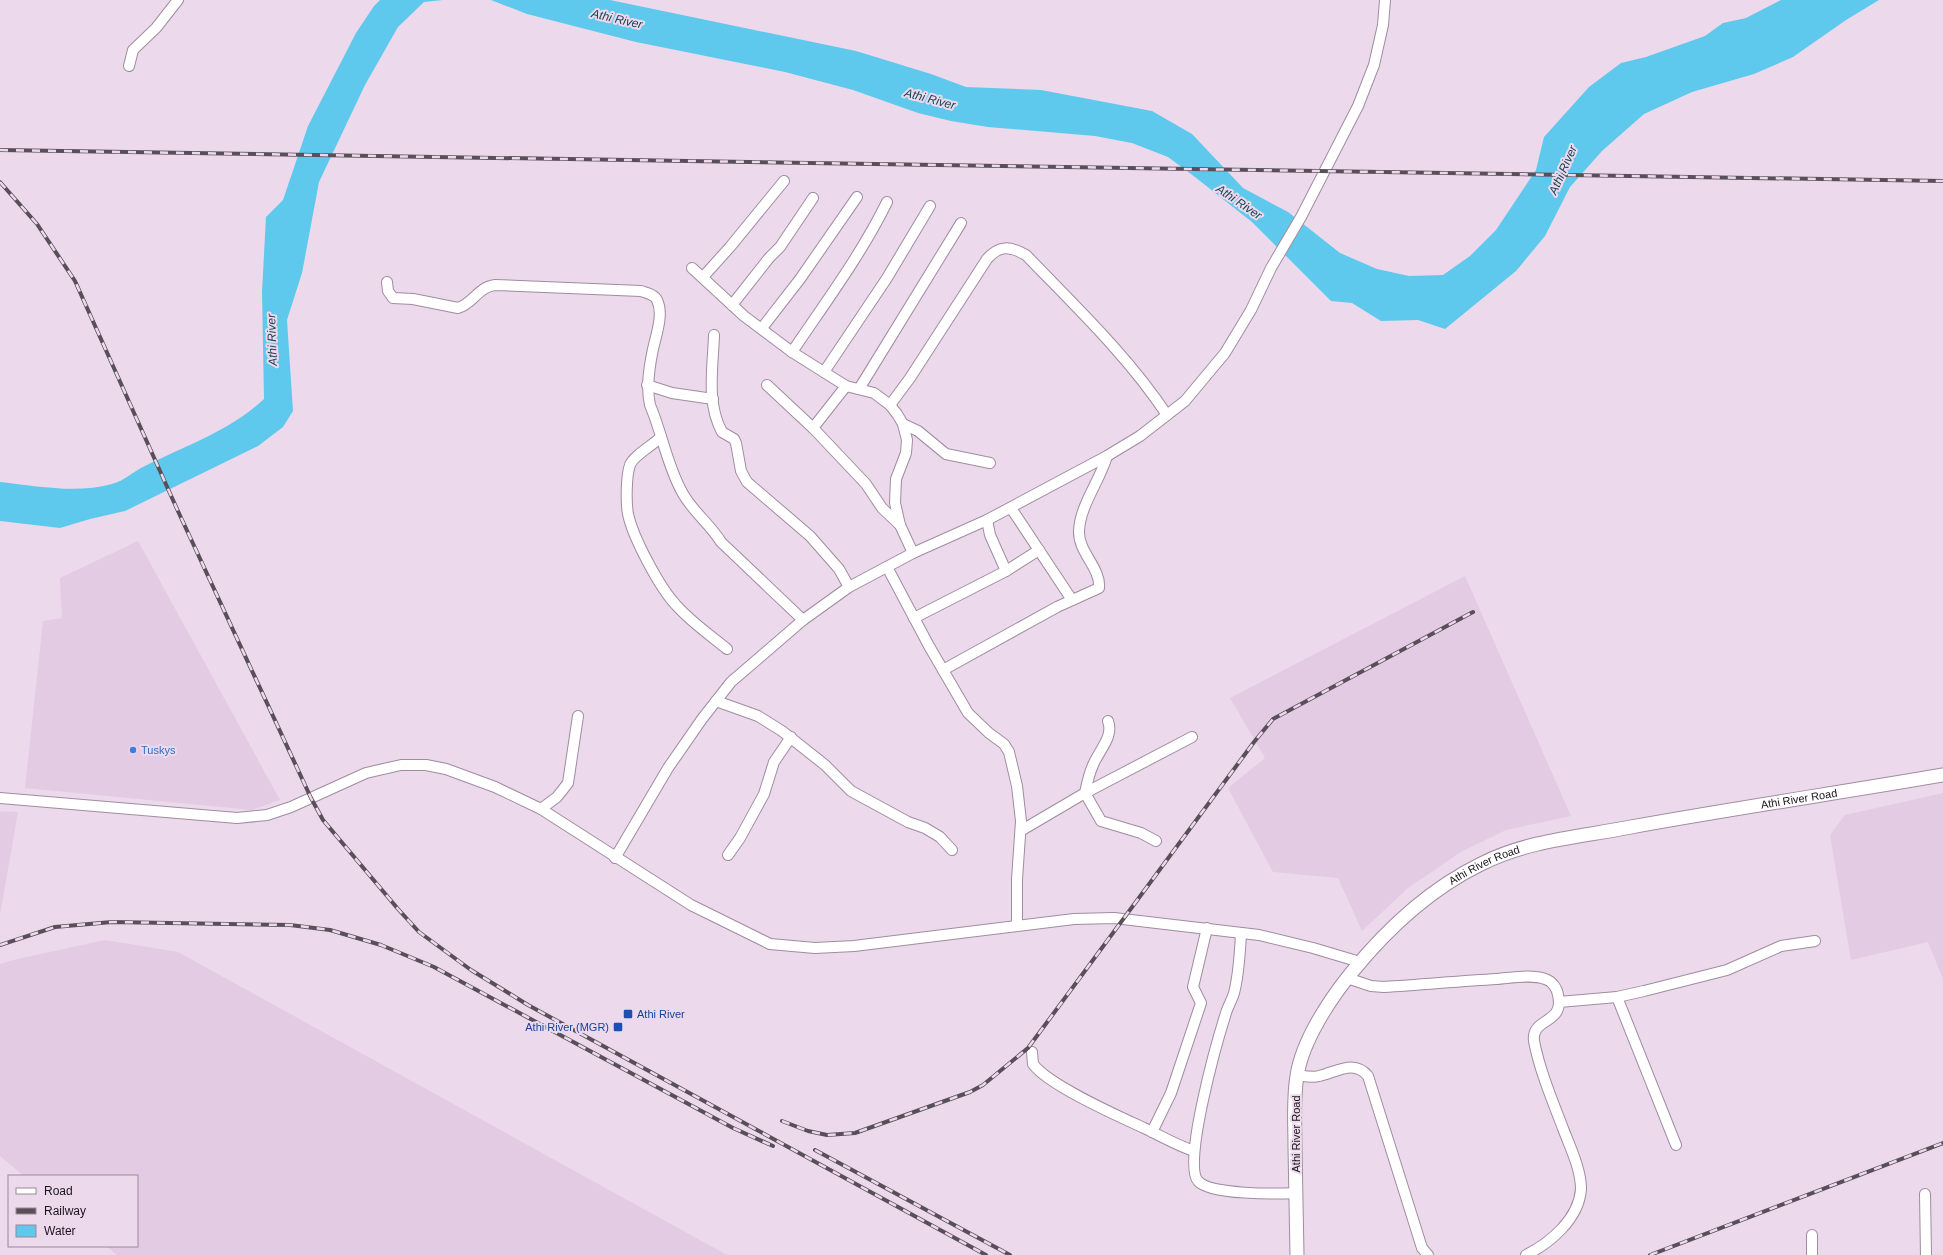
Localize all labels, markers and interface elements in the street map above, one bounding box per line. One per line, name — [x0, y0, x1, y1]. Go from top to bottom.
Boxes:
water label: Athi River — [589, 6, 645, 32]
water label: Athi River — [902, 85, 958, 113]
water label: Athi River — [1546, 142, 1580, 198]
water label: Athi River — [1213, 181, 1265, 223]
water label: Athi River — [264, 313, 280, 367]
place label: Tuskys — [141, 744, 176, 756]
marker: Tuskys — [128, 745, 138, 755]
street label: Athi River Road — [1760, 787, 1838, 811]
street label: Athi River Road — [1446, 843, 1521, 887]
marker: Athi River — [622, 1008, 634, 1020]
place label: Athi River — [637, 1008, 685, 1020]
place label: Athi River (MGR) — [525, 1021, 609, 1033]
marker: Athi River (MGR) — [612, 1021, 624, 1033]
street label: Athi River Road — [1290, 1095, 1302, 1173]
legend — [8, 1175, 138, 1247]
text: Road — [44, 1184, 73, 1198]
text: Railway — [44, 1204, 86, 1218]
text: Water — [44, 1224, 76, 1238]

